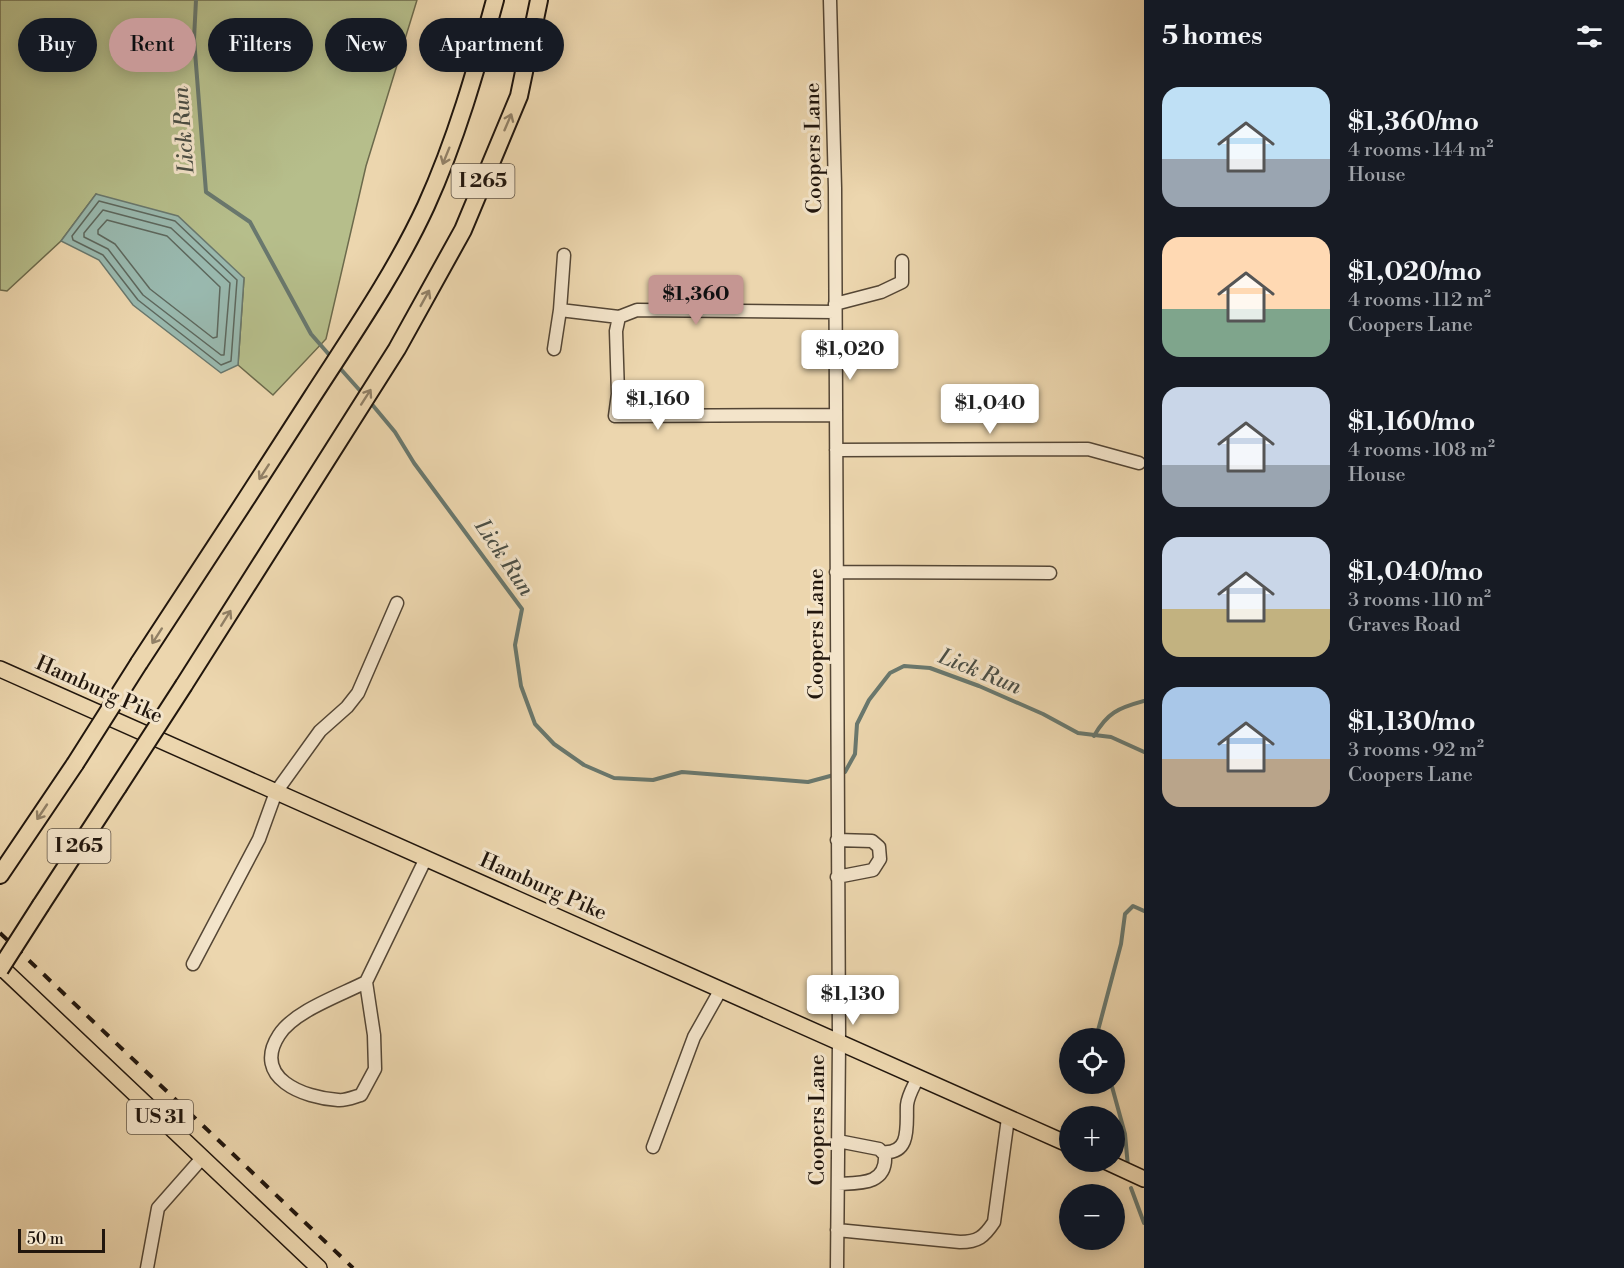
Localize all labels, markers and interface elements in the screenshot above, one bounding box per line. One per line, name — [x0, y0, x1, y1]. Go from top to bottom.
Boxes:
chip: Buy — [18, 18, 97, 72]
chip: Rent — [109, 18, 196, 72]
chip: Filters — [208, 18, 313, 72]
chip: New — [325, 18, 407, 72]
chip: Apartment — [419, 18, 564, 72]
text: 5 homes — [1162, 20, 1262, 52]
icon: filters — [1573, 20, 1606, 53]
street label: Coopers Lane — [800, 82, 828, 214]
water label: Lick Run — [167, 85, 201, 175]
text: $1,360/mo — [1348, 106, 1479, 138]
icon: home — [1210, 111, 1282, 183]
one-way arrow — [503, 113, 514, 132]
text: 4 rooms · 144 m² — [1348, 138, 1493, 163]
one-way arrow — [440, 146, 451, 165]
text: House — [1348, 163, 1406, 188]
road number: I 265 — [452, 164, 514, 198]
text: $1,020/mo — [1348, 256, 1482, 288]
icon: home — [1210, 261, 1282, 333]
pin: $1,360 — [647, 275, 745, 326]
text: $1,360 — [662, 282, 730, 307]
text: 4 rooms · 112 m² — [1348, 288, 1491, 313]
one-way arrow — [419, 290, 431, 307]
text: Coopers Lane — [1348, 313, 1473, 338]
pin: $1,020 — [801, 330, 899, 381]
text: $1,020 — [815, 337, 885, 362]
pin: $1,160 — [609, 380, 707, 431]
pin: $1,040 — [941, 384, 1039, 435]
text: $1,160 — [626, 387, 690, 412]
one-way arrow — [360, 389, 372, 406]
text: $1,040 — [955, 391, 1025, 416]
text: $1,160/mo — [1348, 406, 1475, 438]
icon: home — [1210, 411, 1282, 483]
text: 4 rooms · 108 m² — [1348, 438, 1495, 463]
one-way arrow — [257, 463, 269, 480]
text: House — [1348, 463, 1406, 488]
water label: Lick Run — [468, 514, 540, 602]
text: $1,040/mo — [1348, 556, 1483, 588]
icon: home — [1210, 561, 1282, 633]
street label: Coopers Lane — [804, 568, 830, 700]
text: 3 rooms · 110 m² — [1348, 588, 1491, 613]
one-way arrow — [221, 610, 233, 627]
text: Graves Road — [1348, 613, 1460, 638]
one-way arrow — [151, 627, 164, 644]
water label: Lick Run — [934, 643, 1026, 701]
street label: Hamburg Pike — [31, 650, 167, 730]
text: $1,130/mo — [1348, 706, 1476, 738]
icon: home — [1210, 711, 1282, 783]
text: 3 rooms · 92 m² — [1348, 738, 1484, 763]
text: Coopers Lane — [1348, 763, 1473, 788]
one-way arrow — [36, 804, 48, 820]
road number: I 265 — [48, 829, 110, 863]
street label: Hamburg Pike — [475, 847, 611, 927]
pin: $1,130 — [804, 975, 902, 1026]
text: $1,130 — [821, 982, 885, 1007]
map controls — [1059, 1028, 1125, 1250]
button: locate — [1059, 1028, 1125, 1094]
street label: Coopers Lane — [805, 1054, 831, 1186]
road number: US 31 — [127, 1100, 193, 1134]
button: + — [1059, 1106, 1125, 1172]
button: − — [1059, 1184, 1125, 1250]
scale bar — [18, 1226, 105, 1254]
text: 50 m — [27, 1229, 64, 1249]

